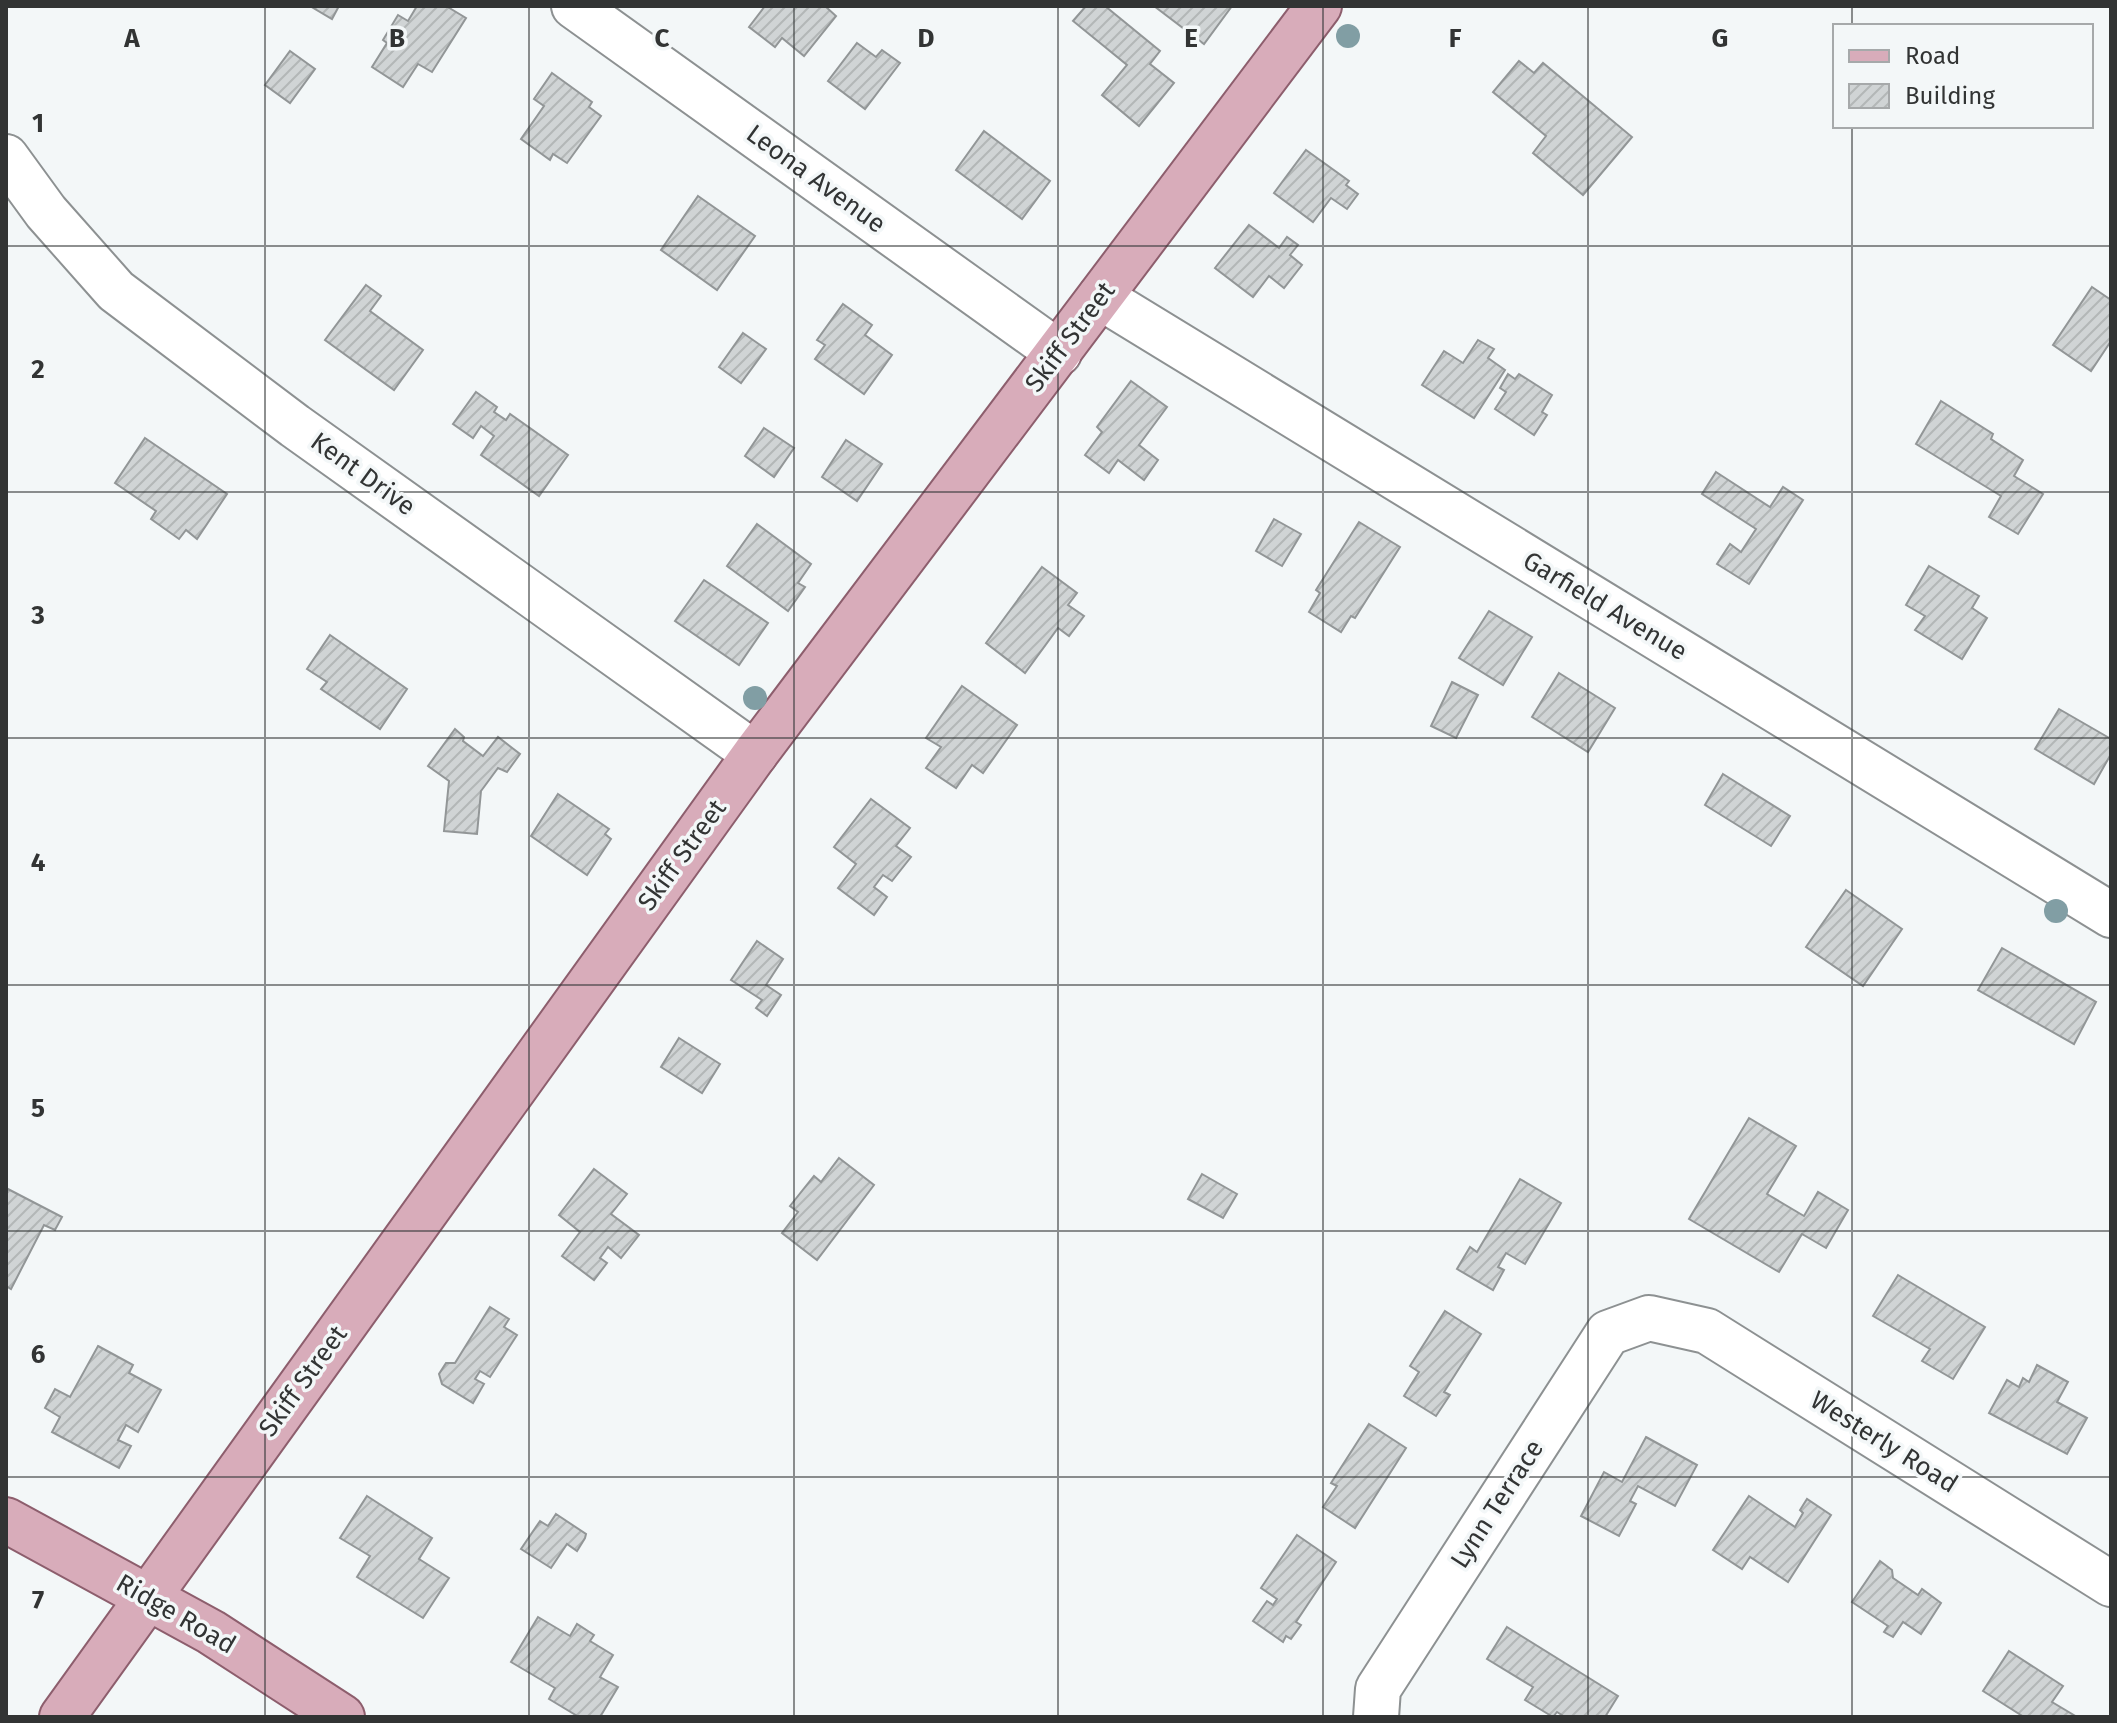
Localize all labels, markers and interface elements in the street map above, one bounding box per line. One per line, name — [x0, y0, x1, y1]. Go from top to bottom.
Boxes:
text: A — [123, 23, 140, 54]
text: B — [389, 23, 405, 54]
text: C — [655, 23, 670, 54]
text: D — [918, 23, 935, 54]
text: E — [1184, 23, 1198, 54]
text: F — [1449, 23, 1462, 54]
text: G — [1712, 23, 1728, 54]
legend — [1833, 24, 2093, 128]
text: Road — [1905, 42, 1960, 70]
text: Building — [1905, 82, 1995, 110]
text: 1 — [32, 108, 44, 139]
street label: Leona Avenue — [740, 118, 892, 240]
street label: Skiff Street — [1019, 275, 1122, 398]
text: 2 — [31, 354, 45, 385]
street label: Kent Drive — [305, 426, 421, 522]
street label: Garfield Avenue — [1517, 545, 1693, 667]
text: 3 — [30, 600, 45, 631]
street label: Skiff Street — [631, 793, 733, 917]
text: 4 — [31, 847, 46, 878]
text: 5 — [31, 1093, 45, 1124]
street label: Skiff Street — [252, 1319, 354, 1443]
text: 6 — [31, 1339, 46, 1370]
street label: Westerly Road — [1805, 1384, 1963, 1500]
street label: Lynn Terrace — [1444, 1434, 1550, 1574]
street label: Ridge Road — [111, 1567, 241, 1661]
text: 7 — [32, 1585, 44, 1616]

